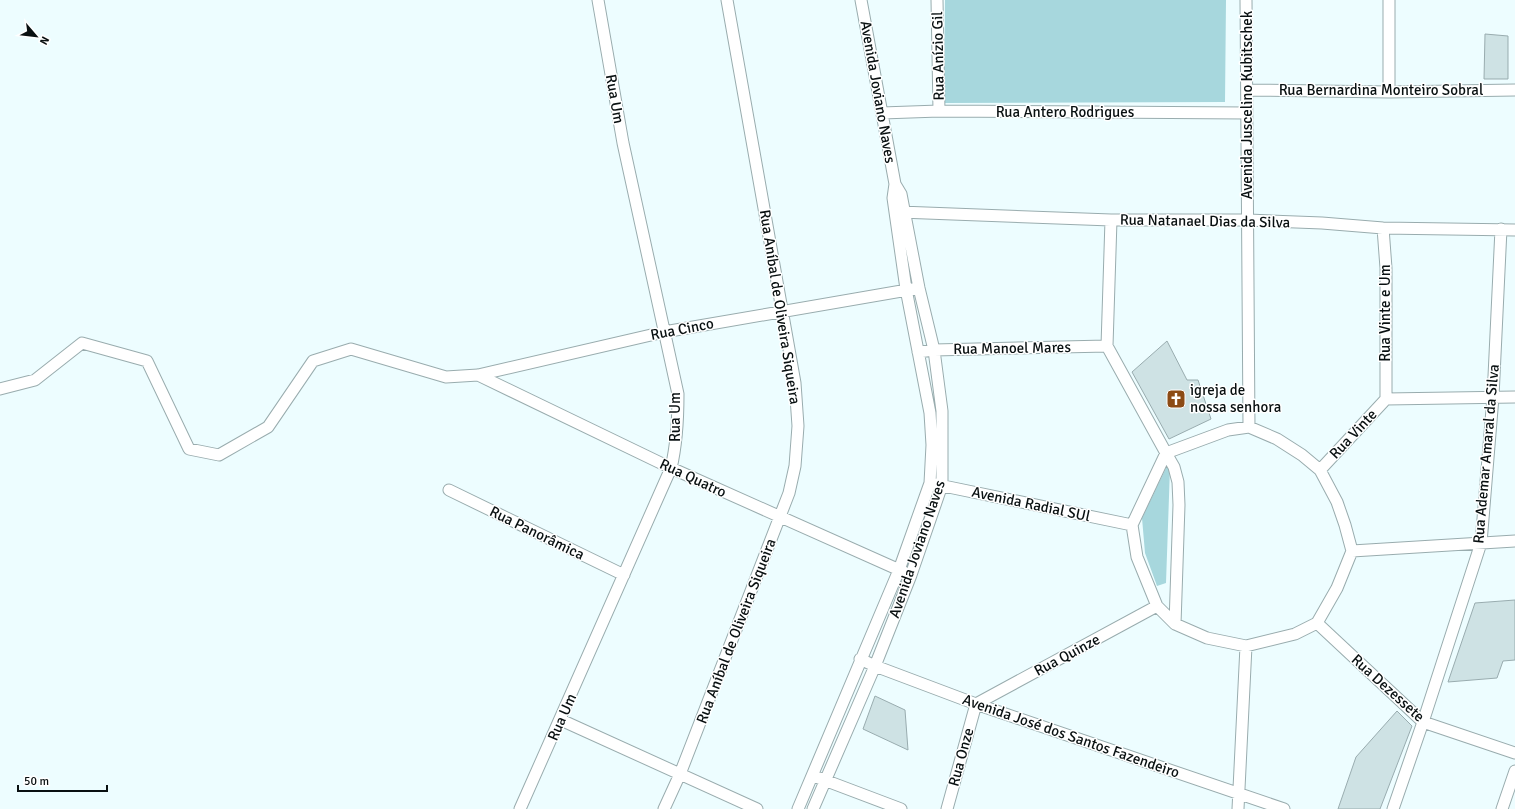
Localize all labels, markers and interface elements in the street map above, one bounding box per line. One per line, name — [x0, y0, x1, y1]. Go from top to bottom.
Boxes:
street label: Avenida Juscelino Kubitschek — [1238, 10, 1256, 199]
street label: Rua Anízio Gil — [928, 11, 948, 101]
north arrow — [16, 16, 56, 56]
street label: Avenida Joviano Naves — [857, 19, 899, 165]
text: N — [37, 34, 52, 47]
street label: Rua Um — [602, 73, 628, 125]
street label: Rua Bernardina Monteiro Sobral — [1279, 81, 1483, 99]
street label: Rua Antero Rodrigues — [996, 103, 1135, 121]
street label: Rua Aníbal de Oliveira Siqueira — [756, 208, 804, 406]
street label: Rua Natanael Dias da Silva — [1120, 211, 1290, 231]
street label: Rua Vinte e Um — [1376, 264, 1394, 362]
street label: Rua Cinco — [649, 314, 715, 344]
street label: Rua Manoel Mares — [953, 338, 1071, 358]
street label: Rua Ademar Amaral da Silva — [1469, 364, 1503, 544]
place label: igreja de nossa senhora — [1190, 381, 1281, 416]
church icon: igreja de nossa senhora — [1165, 388, 1187, 410]
street label: Rua Um — [666, 392, 684, 442]
street label: Rua Vinte — [1326, 405, 1380, 463]
street label: Rua Quatro — [657, 455, 729, 501]
street label: Avenida Joviano Naves — [885, 477, 949, 620]
street label: Avenida Radial SUl — [970, 483, 1092, 525]
street label: Rua Panorâmica — [487, 502, 587, 564]
street label: Rua Aníbal de Oliveira Siqueira — [692, 536, 780, 726]
street label: Rua Quinze — [1031, 630, 1103, 680]
street label: Rua Dezessete — [1348, 650, 1428, 726]
street label: Avenida José dos Santos Fazendeiro — [960, 690, 1182, 782]
street label: Rua Um — [544, 691, 580, 743]
street label: Rua Onze — [945, 726, 977, 788]
scale bar — [18, 767, 107, 793]
text: 50 m — [24, 774, 49, 789]

